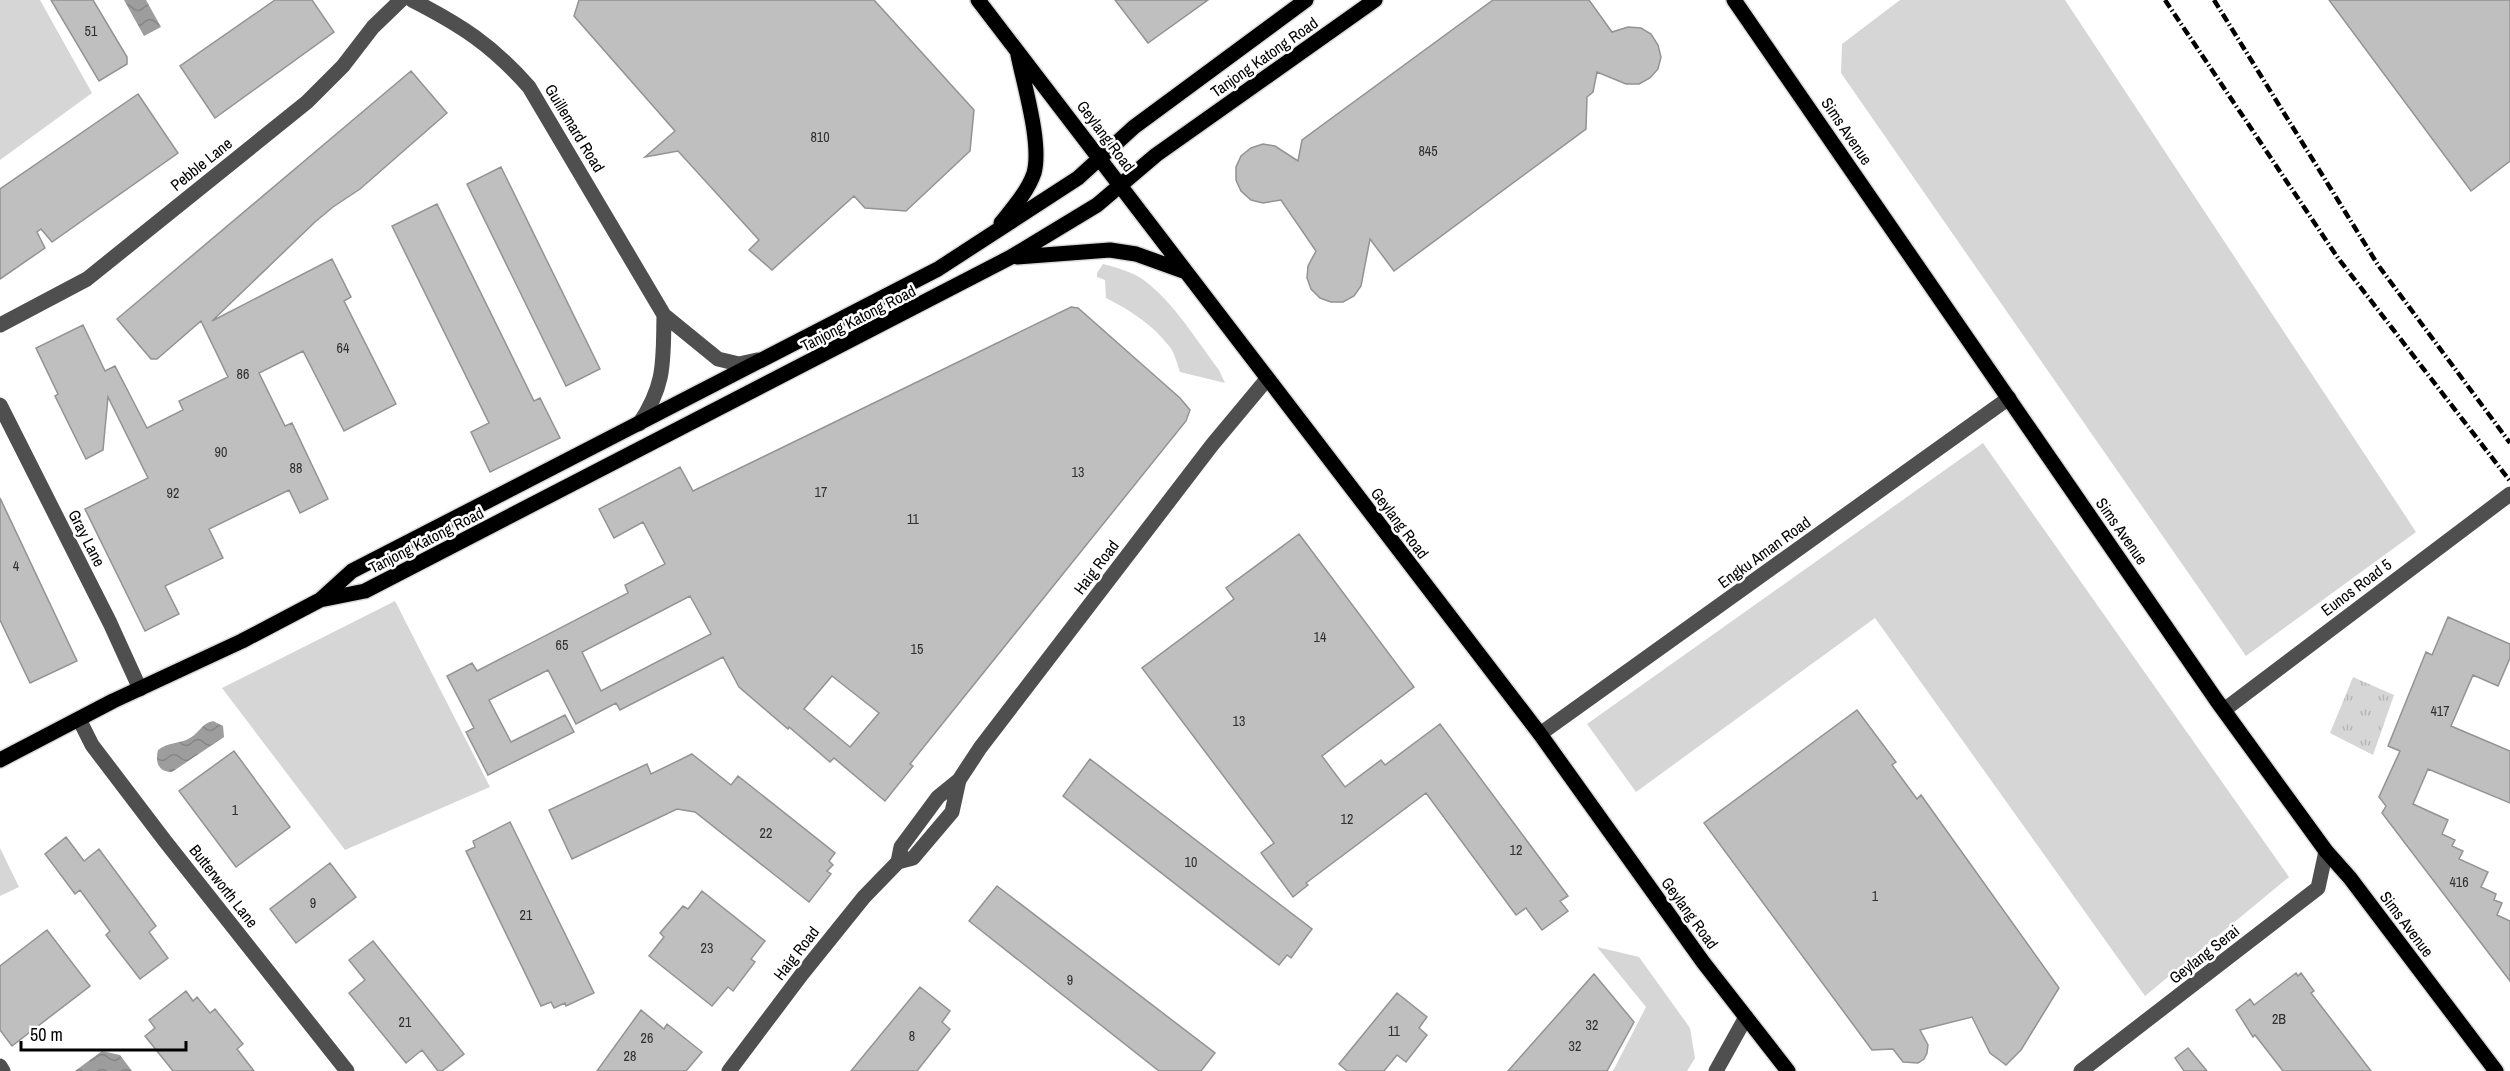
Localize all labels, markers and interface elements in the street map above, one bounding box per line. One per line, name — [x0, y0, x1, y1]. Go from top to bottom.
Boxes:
street label: Tanjong Katong Road — [1206, 12, 1322, 102]
house number: 51 — [85, 22, 98, 40]
street label: Guillemard Road — [540, 80, 610, 176]
street label: Sims Avenue — [1816, 93, 1878, 169]
street label: Geylang Road — [1072, 96, 1140, 176]
house number: 810 — [810, 128, 830, 146]
street label: Pebble Lane — [165, 132, 237, 196]
house number: 845 — [1418, 142, 1438, 160]
street label: Tanjong Katong Road — [797, 279, 919, 357]
house number: 64 — [337, 339, 350, 357]
house number: 86 — [237, 365, 249, 383]
house number: 90 — [215, 443, 227, 461]
house number: 88 — [290, 459, 302, 477]
house number: 13 — [1072, 463, 1084, 481]
house number: 17 — [815, 483, 827, 501]
street label: Geylang Road — [1366, 483, 1434, 563]
house number: 92 — [167, 484, 179, 502]
street label: Sims Avenue — [2091, 493, 2153, 569]
street label: Tanjong Katong Road — [365, 501, 487, 579]
street label: Gray Lane — [63, 506, 111, 570]
house number: 11 — [907, 510, 920, 528]
street label: Engku Aman Road — [1713, 511, 1815, 593]
street label: Haig Road — [1068, 535, 1124, 599]
street label: Eunos Road 5 — [2316, 553, 2396, 621]
house number: 4 — [13, 557, 20, 575]
house number: 14 — [1314, 628, 1327, 646]
house number: 65 — [556, 636, 568, 654]
house number: 15 — [911, 640, 923, 658]
house number: 417 — [2430, 702, 2450, 720]
house number: 13 — [1233, 712, 1245, 730]
house number: 1 — [232, 801, 239, 819]
house number: 12 — [1341, 810, 1353, 828]
house number: 22 — [760, 824, 772, 842]
street label: Butterworth Lane — [185, 840, 263, 932]
house number: 12 — [1510, 841, 1522, 859]
house number: 10 — [1185, 853, 1197, 871]
street label: Geylang Road — [1656, 873, 1724, 953]
house number: 416 — [2449, 873, 2469, 891]
house number: 1 — [1872, 887, 1879, 905]
street label: Sims Avenue — [2375, 887, 2439, 961]
house number: 9 — [310, 894, 316, 912]
house number: 21 — [520, 906, 533, 924]
street label: Geylang Serai — [2164, 920, 2244, 988]
street label: Haig Road — [768, 922, 824, 984]
house number: 23 — [701, 939, 713, 957]
house number: 9 — [1067, 971, 1073, 989]
house number: 2B — [2272, 1010, 2286, 1028]
house number: 21 — [399, 1013, 412, 1031]
scale bar — [21, 1014, 186, 1052]
house number: 32 — [1586, 1016, 1598, 1034]
text: 50 m — [30, 1022, 63, 1047]
house number: 11 — [1388, 1022, 1401, 1040]
house number: 8 — [909, 1027, 915, 1045]
house number: 26 — [641, 1029, 653, 1047]
house number: 32 — [1569, 1037, 1581, 1055]
house number: 28 — [624, 1047, 636, 1065]

